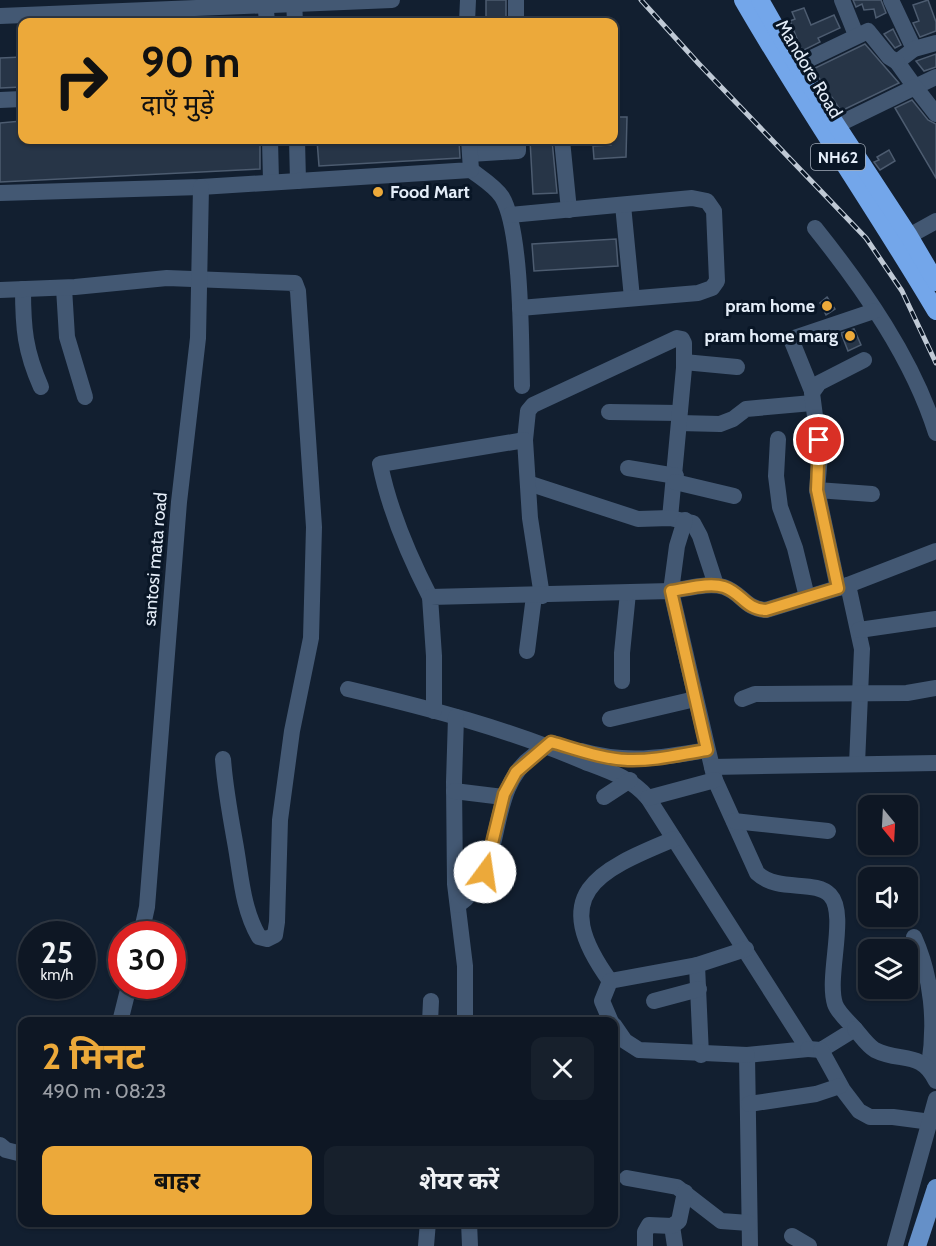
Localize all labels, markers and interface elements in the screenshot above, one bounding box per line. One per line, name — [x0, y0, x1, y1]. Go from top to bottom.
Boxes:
street label: Mandore Road — [771, 16, 847, 122]
text: 90 m — [141, 36, 240, 88]
icon: right — [42, 42, 120, 120]
text: दाएँ मुड़ें — [141, 88, 214, 121]
road number: NH62 — [811, 144, 865, 170]
place label: Food Mart — [390, 181, 470, 203]
marker: Food Mart — [371, 185, 385, 199]
place label: pram home — [725, 295, 815, 317]
marker: pram home — [820, 299, 834, 313]
place label: pram home marg — [705, 325, 838, 347]
marker: pram home marg — [843, 329, 857, 343]
pin — [793, 414, 844, 465]
icon: arrive — [802, 423, 835, 456]
street label: santosi mata road — [138, 491, 172, 627]
north arrow — [858, 795, 918, 855]
map controls — [858, 795, 918, 999]
position arrow — [453, 840, 517, 904]
button: sound — [858, 867, 918, 927]
speed limit sign: 30 — [108, 921, 186, 999]
text: 25 — [41, 934, 73, 971]
button: layers — [858, 939, 918, 999]
text: km/h — [41, 966, 73, 984]
text: 2 मिनट — [42, 1034, 145, 1078]
button: close — [531, 1037, 594, 1100]
text: 490 m · 08:23 — [42, 1079, 166, 1103]
button: बाहर — [42, 1146, 312, 1215]
button: शेयर करें — [324, 1146, 594, 1215]

